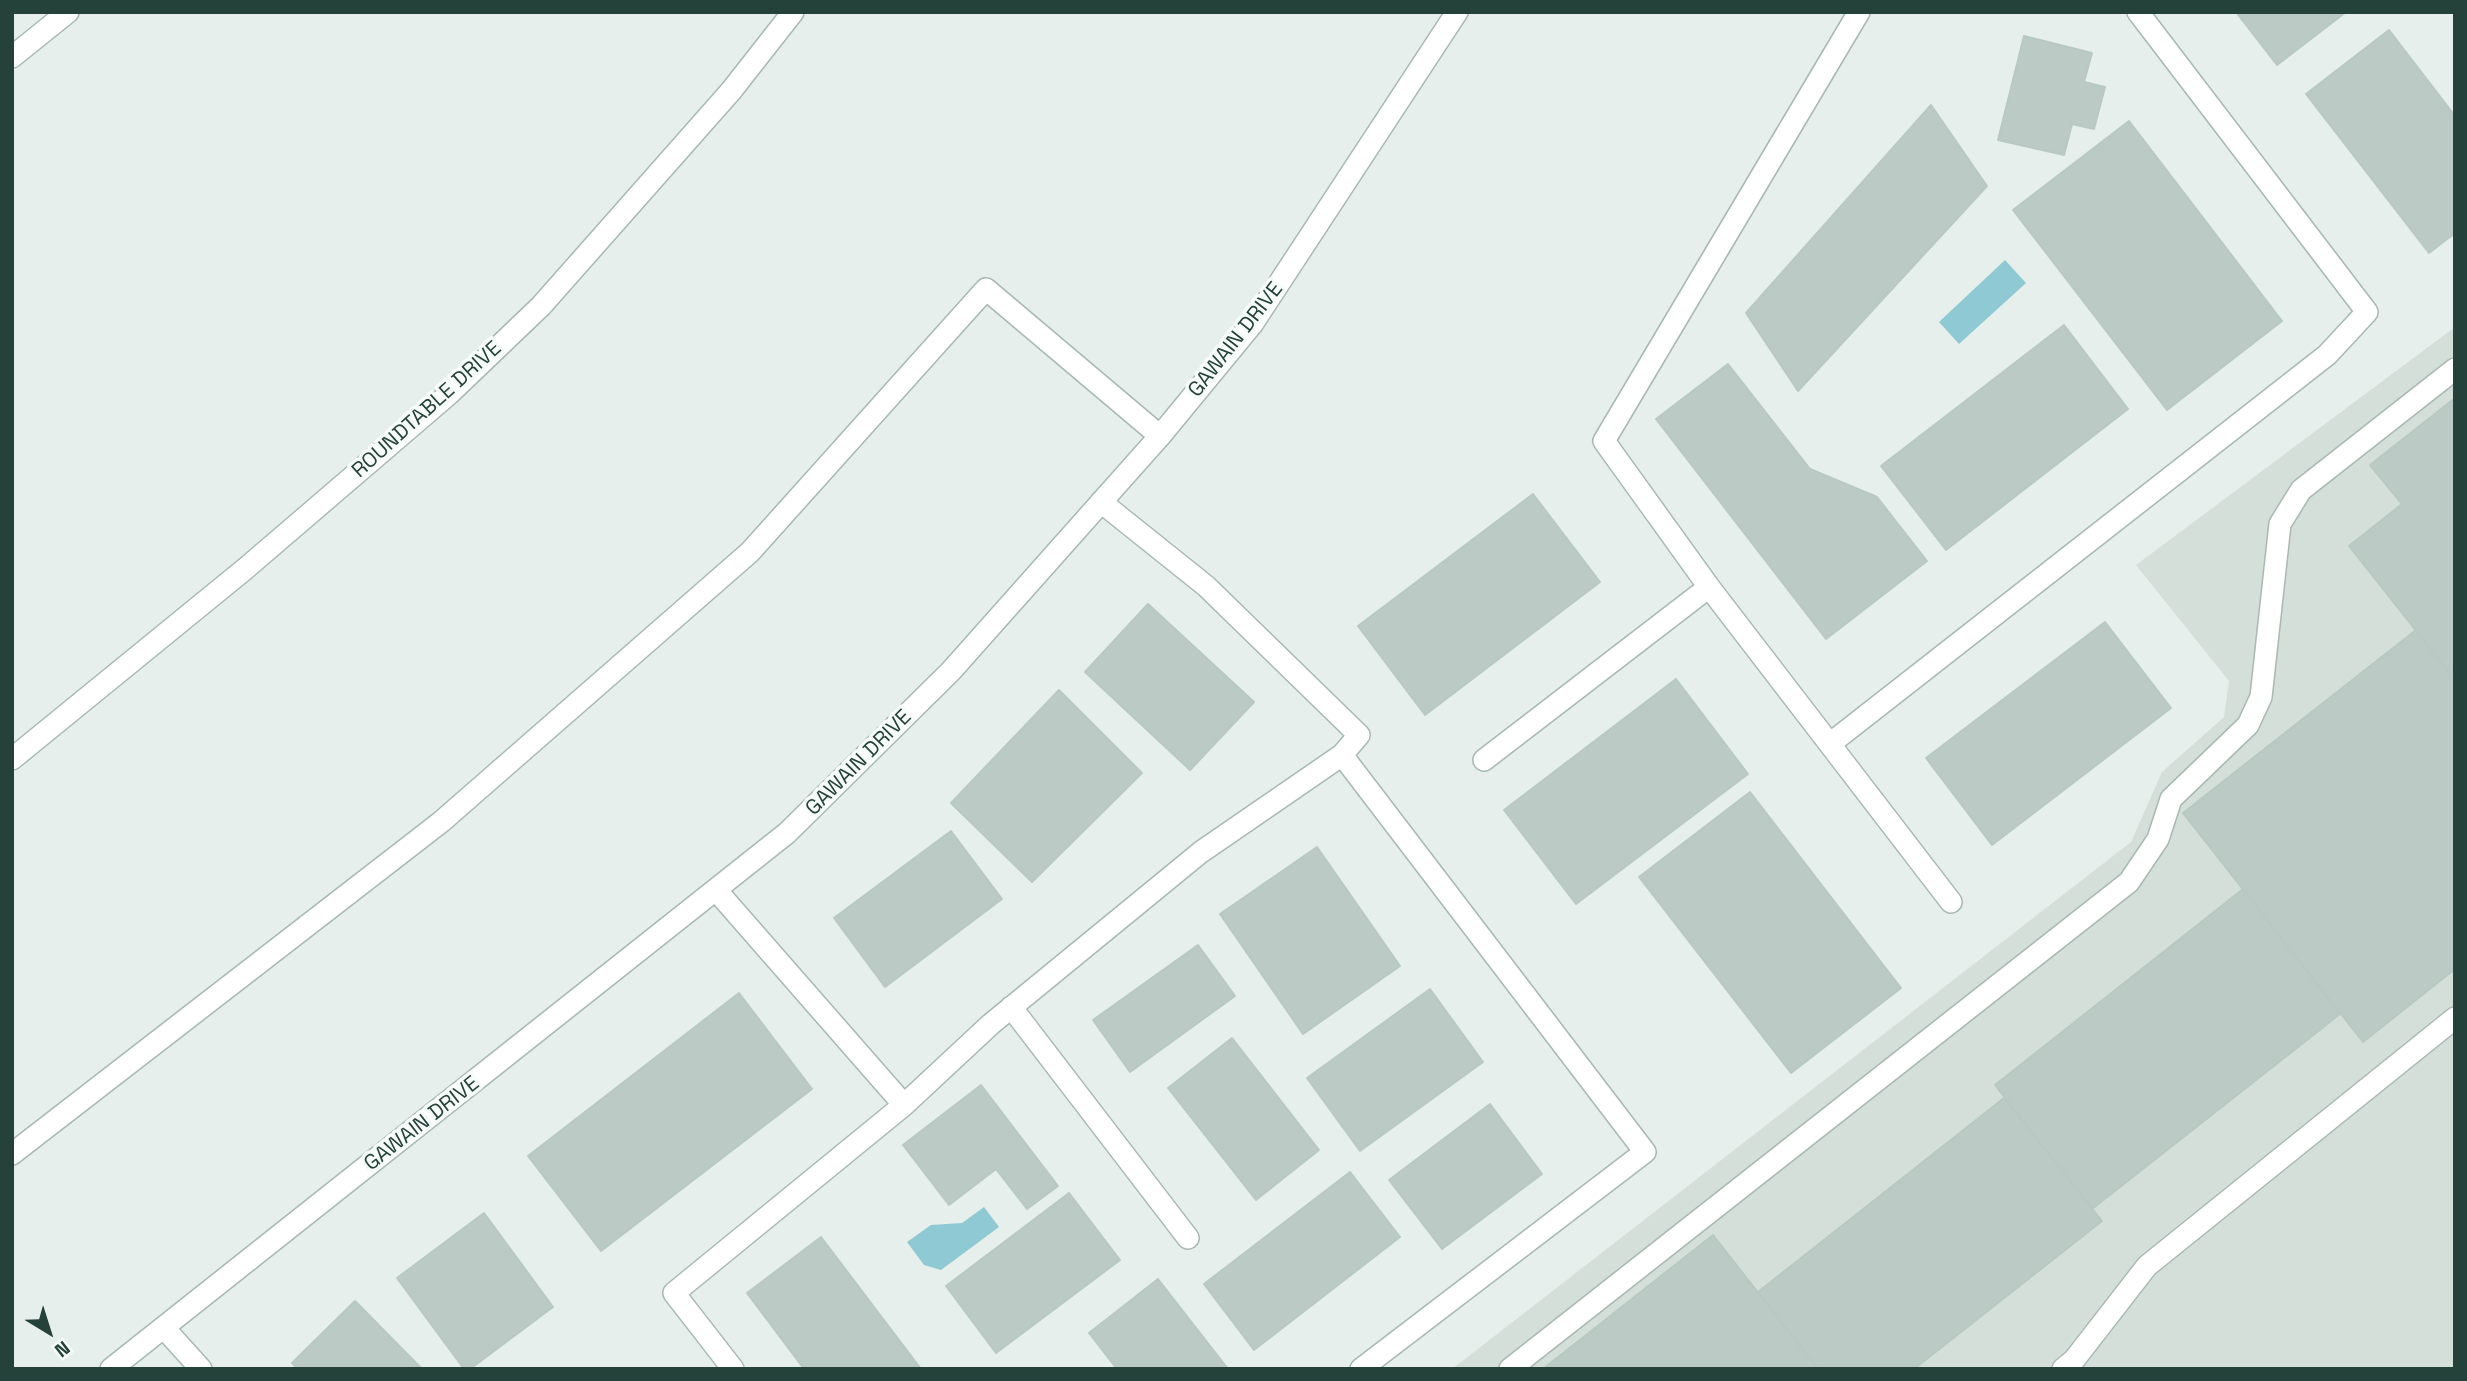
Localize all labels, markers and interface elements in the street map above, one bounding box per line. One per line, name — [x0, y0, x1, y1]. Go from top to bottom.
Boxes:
street label: GAWAIN DRIVE — [1183, 277, 1289, 403]
street label: ROUNDTABLE DRIVE — [347, 336, 507, 484]
street label: GAWAIN DRIVE — [801, 705, 917, 821]
street label: GAWAIN DRIVE — [359, 1071, 485, 1177]
north arrow — [14, 1297, 84, 1367]
text: N — [50, 1335, 75, 1363]

